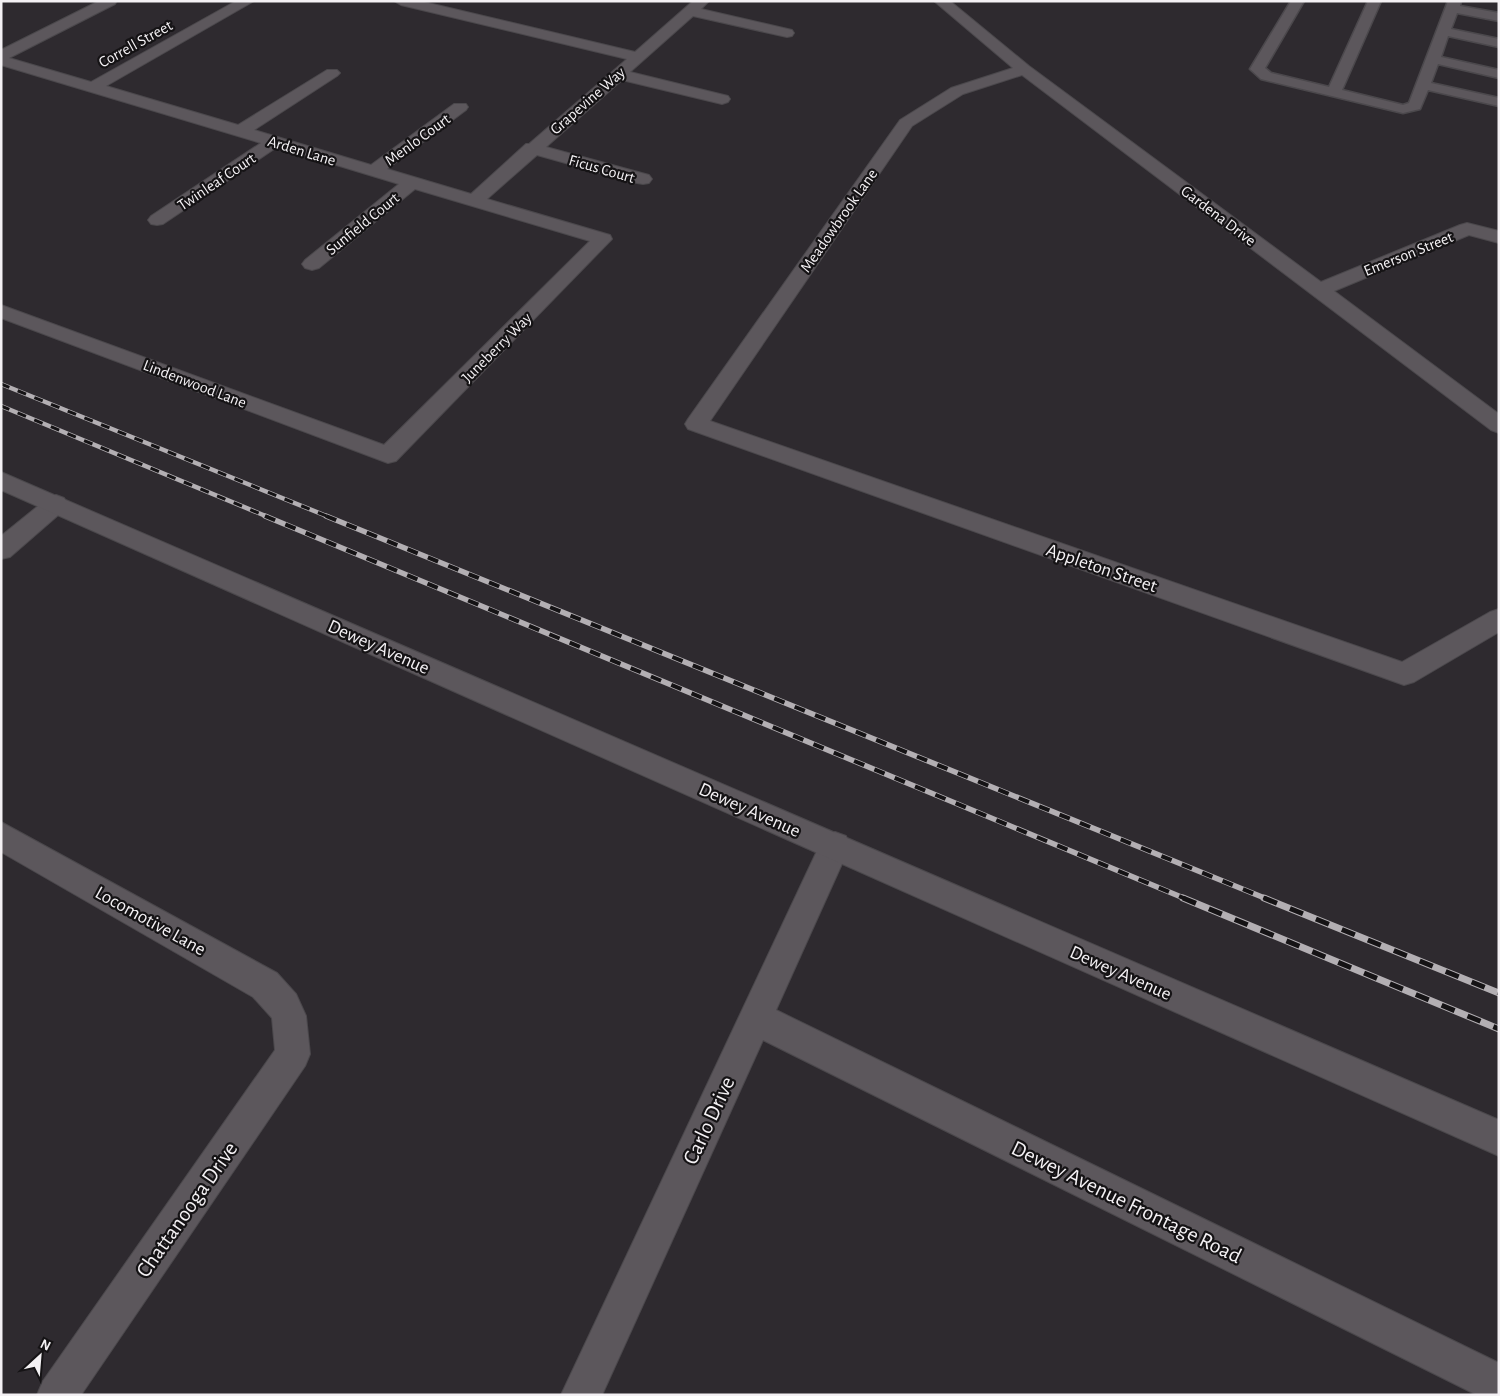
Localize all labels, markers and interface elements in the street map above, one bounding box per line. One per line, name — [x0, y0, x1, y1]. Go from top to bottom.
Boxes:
street label: Correll Street — [96, 17, 175, 71]
street label: Grapevine Way — [547, 64, 629, 138]
street label: Menlo Court — [382, 111, 453, 169]
street label: Arden Lane — [266, 133, 338, 169]
street label: Twinleaf Court — [175, 150, 258, 214]
street label: Ficus Court — [567, 152, 637, 186]
street label: Meadowbrook Lane — [797, 166, 880, 275]
street label: Gardena Drive — [1178, 183, 1259, 249]
street label: Sunfield Court — [323, 190, 402, 258]
street label: Emerson Street — [1361, 229, 1455, 279]
street label: Juneberry Way — [459, 310, 536, 386]
street label: Lindenwood Lane — [141, 357, 248, 411]
street label: Appleton Street — [1044, 541, 1159, 596]
street label: Dewey Avenue — [325, 617, 432, 678]
street label: Dewey Avenue — [696, 780, 803, 841]
street label: Locomotive Lane — [92, 883, 209, 960]
street label: Dewey Avenue — [1067, 943, 1174, 1004]
street label: Carlo Drive — [679, 1073, 739, 1168]
street label: Dewey Avenue Frontage Road — [1008, 1137, 1245, 1267]
street label: Chattanooga Drive — [132, 1138, 242, 1281]
north arrow — [15, 1331, 65, 1381]
text: N — [38, 1337, 53, 1354]

